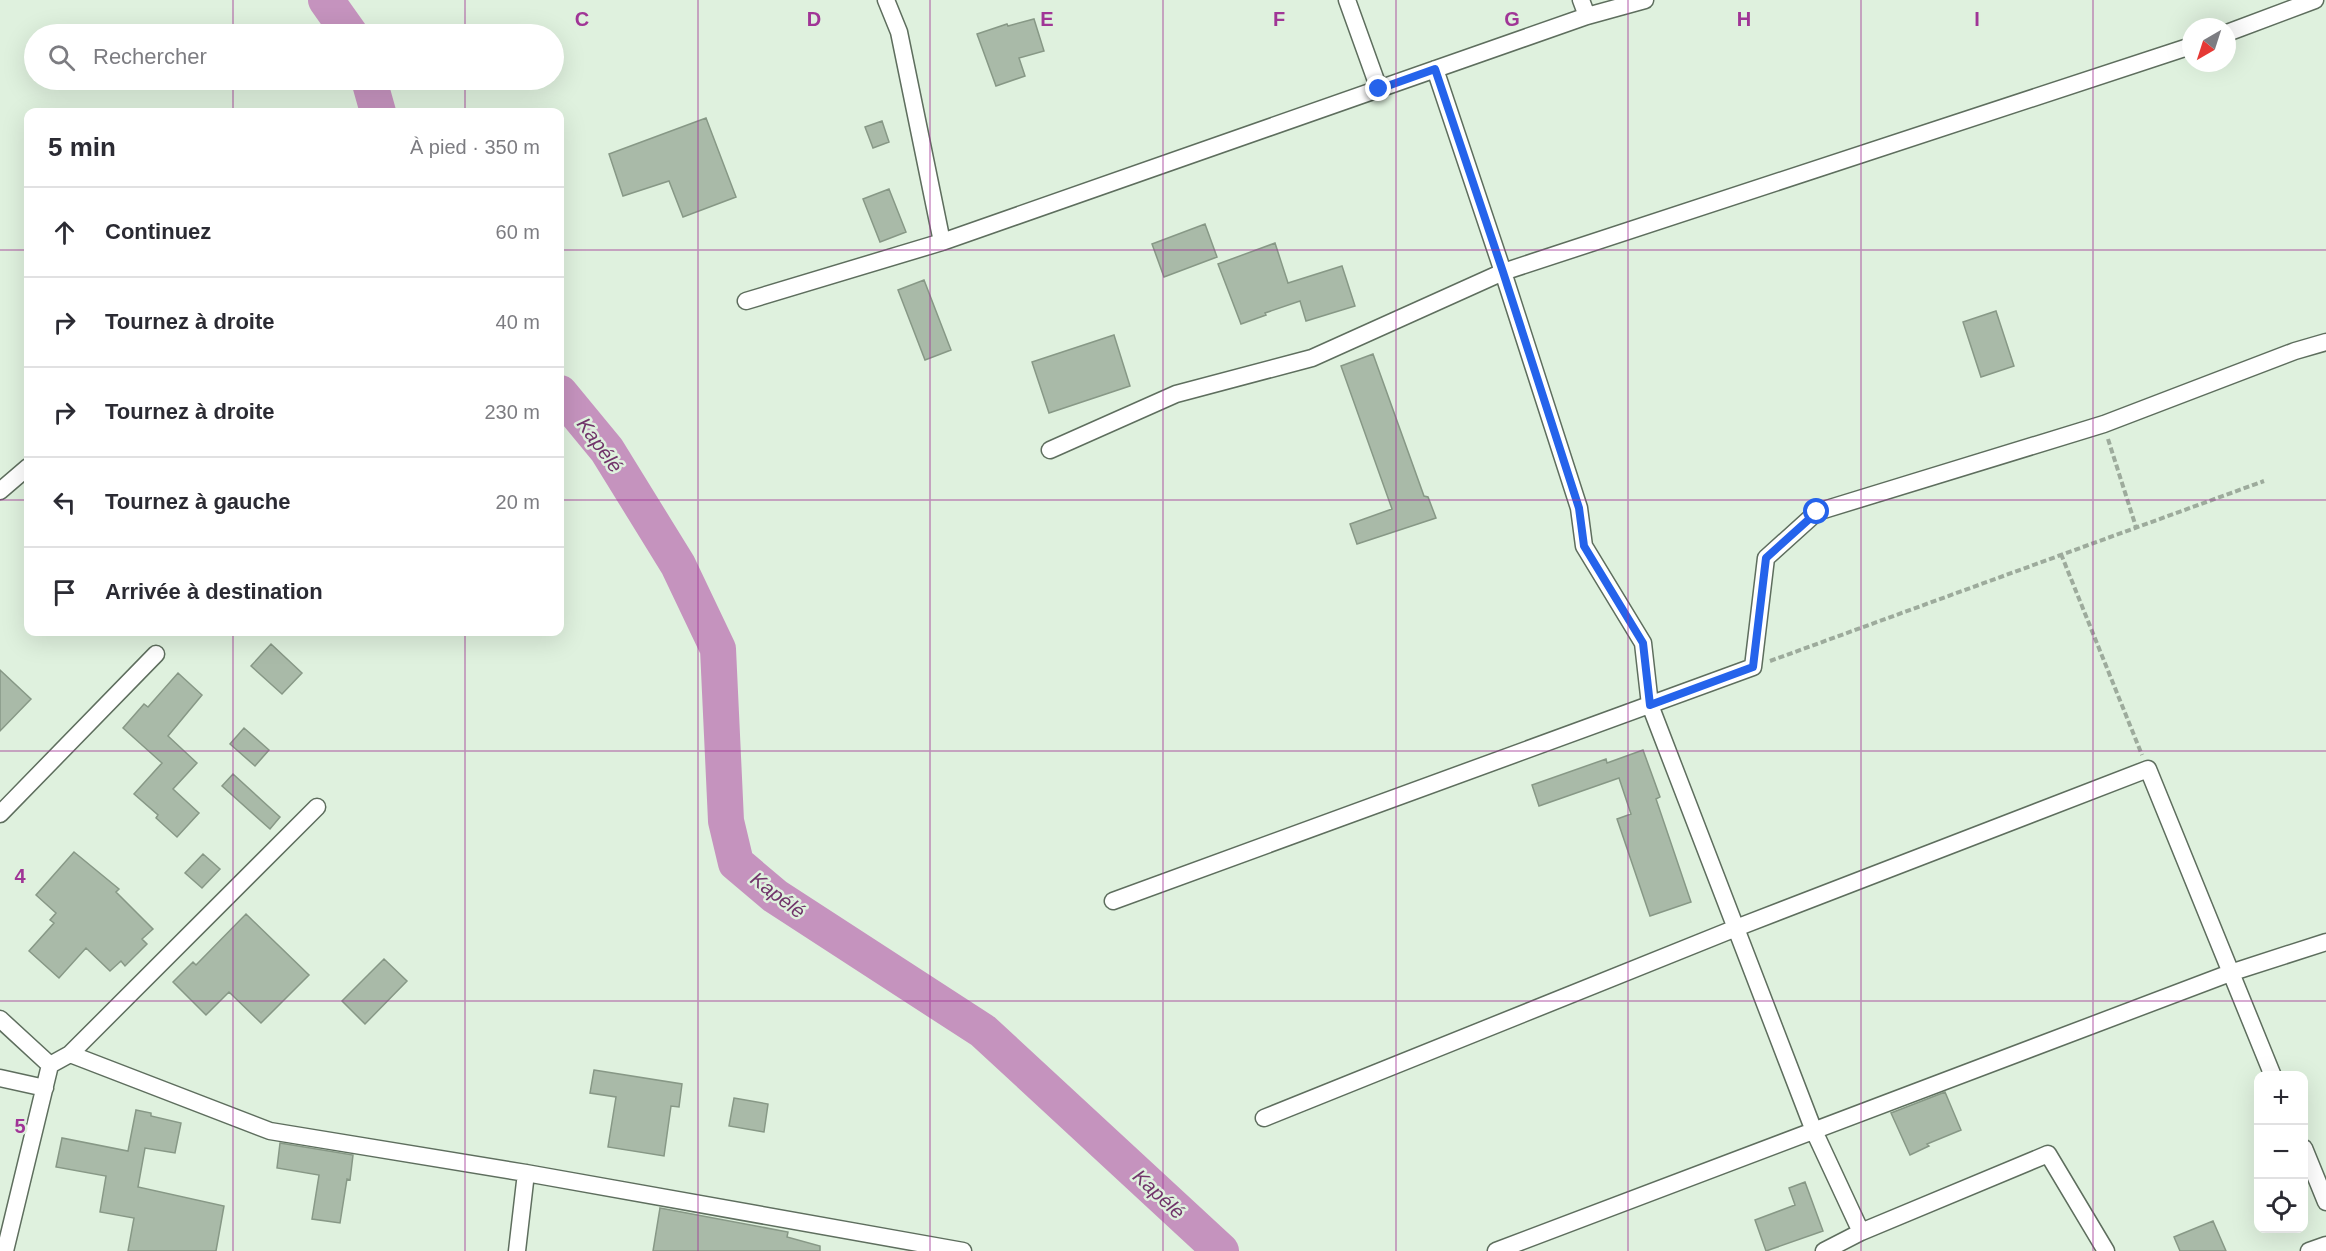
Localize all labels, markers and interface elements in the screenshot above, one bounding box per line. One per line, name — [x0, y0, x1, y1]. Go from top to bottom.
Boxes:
text: C — [575, 8, 589, 30]
text: D — [807, 8, 821, 30]
text: E — [1040, 8, 1054, 30]
text: F — [1273, 8, 1285, 30]
text: G — [1504, 8, 1520, 30]
text: H — [1737, 8, 1751, 30]
text: I — [1974, 8, 1980, 30]
north arrow — [2182, 18, 2236, 72]
search box — [24, 24, 564, 90]
icon: search — [45, 41, 78, 74]
text: Rechercher — [93, 44, 207, 69]
route end — [1365, 75, 1391, 101]
text: 5 min — [48, 132, 116, 162]
text: À pied · 350 m — [410, 136, 540, 158]
icon: ahead — [48, 216, 81, 249]
text: Continuez — [105, 219, 211, 244]
text: 60 m — [496, 221, 540, 243]
icon: right — [48, 306, 81, 339]
text: Tournez à droite — [105, 309, 275, 334]
text: 40 m — [496, 311, 540, 333]
icon: right — [48, 396, 81, 429]
text: Tournez à droite — [105, 399, 275, 424]
text: 230 m — [484, 401, 540, 423]
water label: Kapélé — [573, 413, 627, 477]
icon: left — [48, 486, 81, 519]
text: Tournez à gauche — [105, 489, 290, 514]
text: 20 m — [496, 491, 540, 513]
route start — [1803, 498, 1829, 524]
icon: arrive — [48, 576, 81, 609]
text: Arrivée à destination — [105, 579, 323, 604]
text: 4 — [14, 865, 26, 887]
water label: Kapélé — [747, 867, 809, 923]
map controls — [2254, 1071, 2308, 1233]
button: + — [2254, 1071, 2308, 1125]
text: 5 — [14, 1115, 26, 1137]
button: − — [2254, 1125, 2308, 1179]
water label: Kapélé — [1129, 1165, 1189, 1223]
button: locate — [2254, 1179, 2308, 1233]

